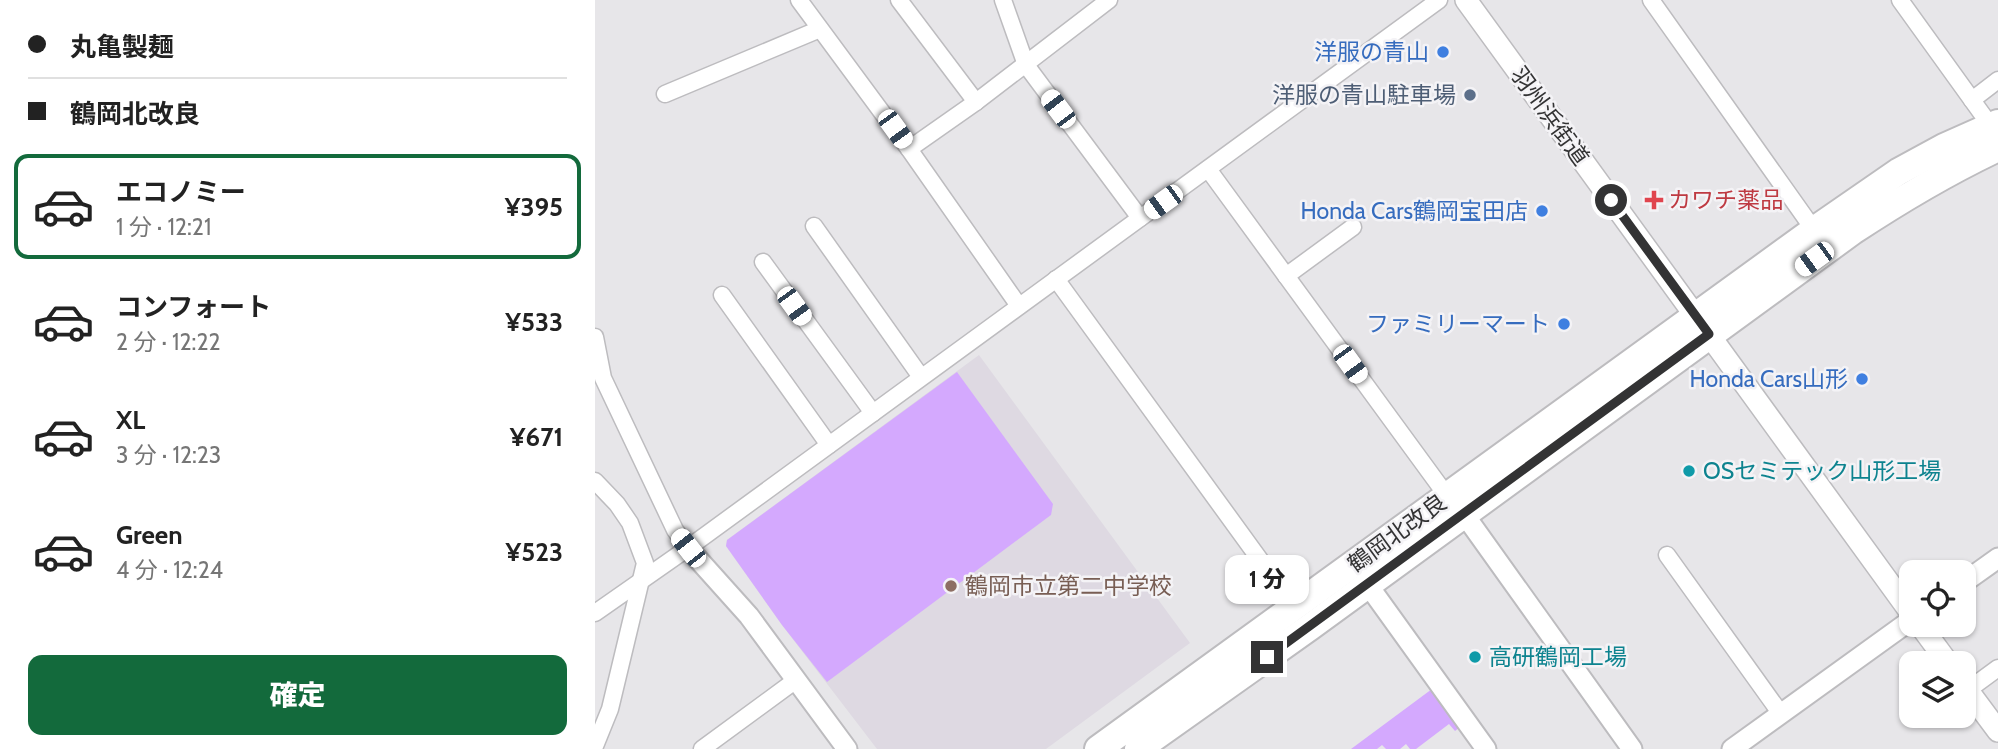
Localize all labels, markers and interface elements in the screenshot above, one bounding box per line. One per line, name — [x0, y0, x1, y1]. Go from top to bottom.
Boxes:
text: 丸亀製麺 — [70, 31, 174, 63]
place label: 洋服の青山 — [1314, 38, 1429, 66]
marker: 洋服の青山 — [1435, 44, 1451, 60]
street label: 羽州浜街道 — [1505, 61, 1595, 171]
place label: 洋服の青山駐車場 — [1272, 81, 1456, 109]
car — [1037, 86, 1080, 132]
marker: 洋服の青山駐車場 — [1462, 87, 1478, 103]
text: 鶴岡北改良 — [70, 98, 200, 130]
car — [875, 106, 916, 152]
icon: car — [32, 175, 95, 238]
text: エコノミー — [116, 176, 246, 208]
car — [1140, 181, 1187, 223]
route start — [1595, 184, 1627, 216]
place label: カワチ薬品 — [1668, 186, 1783, 214]
text: ¥395 — [505, 191, 563, 223]
marker: カワチ薬品 — [1646, 192, 1662, 208]
place label: Honda Cars鶴岡宝田店 — [1301, 197, 1528, 225]
marker: Honda Cars鶴岡宝田店 — [1534, 203, 1550, 219]
text: 1 分 · 12:21 — [116, 213, 211, 241]
car — [1791, 238, 1838, 280]
car — [774, 283, 815, 329]
icon: car — [32, 290, 95, 353]
text: コンフォート — [116, 291, 271, 323]
text: ¥533 — [505, 306, 563, 338]
place label: ファミリーマート — [1366, 310, 1550, 338]
marker: ファミリーマート — [1556, 316, 1572, 332]
text: 2 分 · 12:22 — [116, 328, 221, 356]
car — [1330, 341, 1371, 387]
place label: Honda Cars山形 — [1690, 365, 1848, 393]
marker: Honda Cars山形 — [1854, 371, 1870, 387]
text: XL — [116, 404, 145, 436]
icon: car — [32, 405, 95, 468]
text: ¥671 — [510, 421, 563, 453]
text: 3 分 · 12:23 — [116, 441, 221, 469]
place label: OSセミテック山形工場 — [1703, 457, 1941, 485]
marker: OSセミテック山形工場 — [1681, 463, 1697, 479]
street label: 鶴岡北改良 — [1342, 488, 1452, 578]
text: Green — [116, 519, 183, 551]
icon: car — [32, 520, 95, 583]
car — [667, 525, 710, 571]
text: ¥523 — [506, 536, 563, 568]
text: 4 分 · 12:24 — [116, 556, 223, 584]
callout: 1 分 — [1225, 556, 1309, 604]
map controls — [1899, 560, 1976, 728]
button: locate — [1899, 560, 1976, 637]
text: 1 分 — [1249, 565, 1285, 593]
place label: 鶴岡市立第二中学校 — [965, 572, 1172, 600]
marker: 鶴岡市立第二中学校 — [943, 578, 959, 594]
route end — [1251, 641, 1283, 673]
place label: 高研鶴岡工場 — [1489, 643, 1627, 671]
marker: 高研鶴岡工場 — [1467, 649, 1483, 665]
button: layers — [1899, 651, 1976, 728]
button: 確定 — [28, 655, 567, 735]

